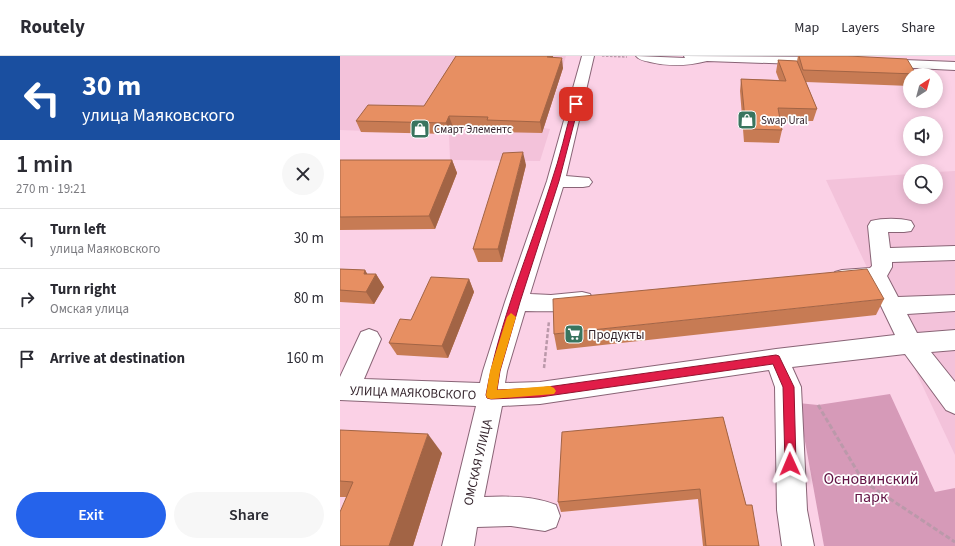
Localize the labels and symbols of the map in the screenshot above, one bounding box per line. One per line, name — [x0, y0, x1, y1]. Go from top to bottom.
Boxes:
north arrow — [903, 68, 943, 108]
pin — [559, 87, 593, 121]
shop icon: Swap Ural — [736, 109, 758, 131]
place label: Swap Ural — [761, 113, 808, 128]
shop icon: Смарт Элементс — [409, 118, 431, 140]
place label: Смарт Элементс — [434, 122, 512, 137]
supermarket icon: Продукты — [563, 323, 585, 345]
place label: Продукты — [588, 326, 645, 344]
street label: УЛИЦА МАЯКОВСКОГО — [349, 382, 476, 404]
street label: ОМСКАЯ УЛИЦА — [459, 416, 497, 507]
position arrow — [769, 443, 811, 485]
park label: Основинский парк — [823, 468, 919, 508]

